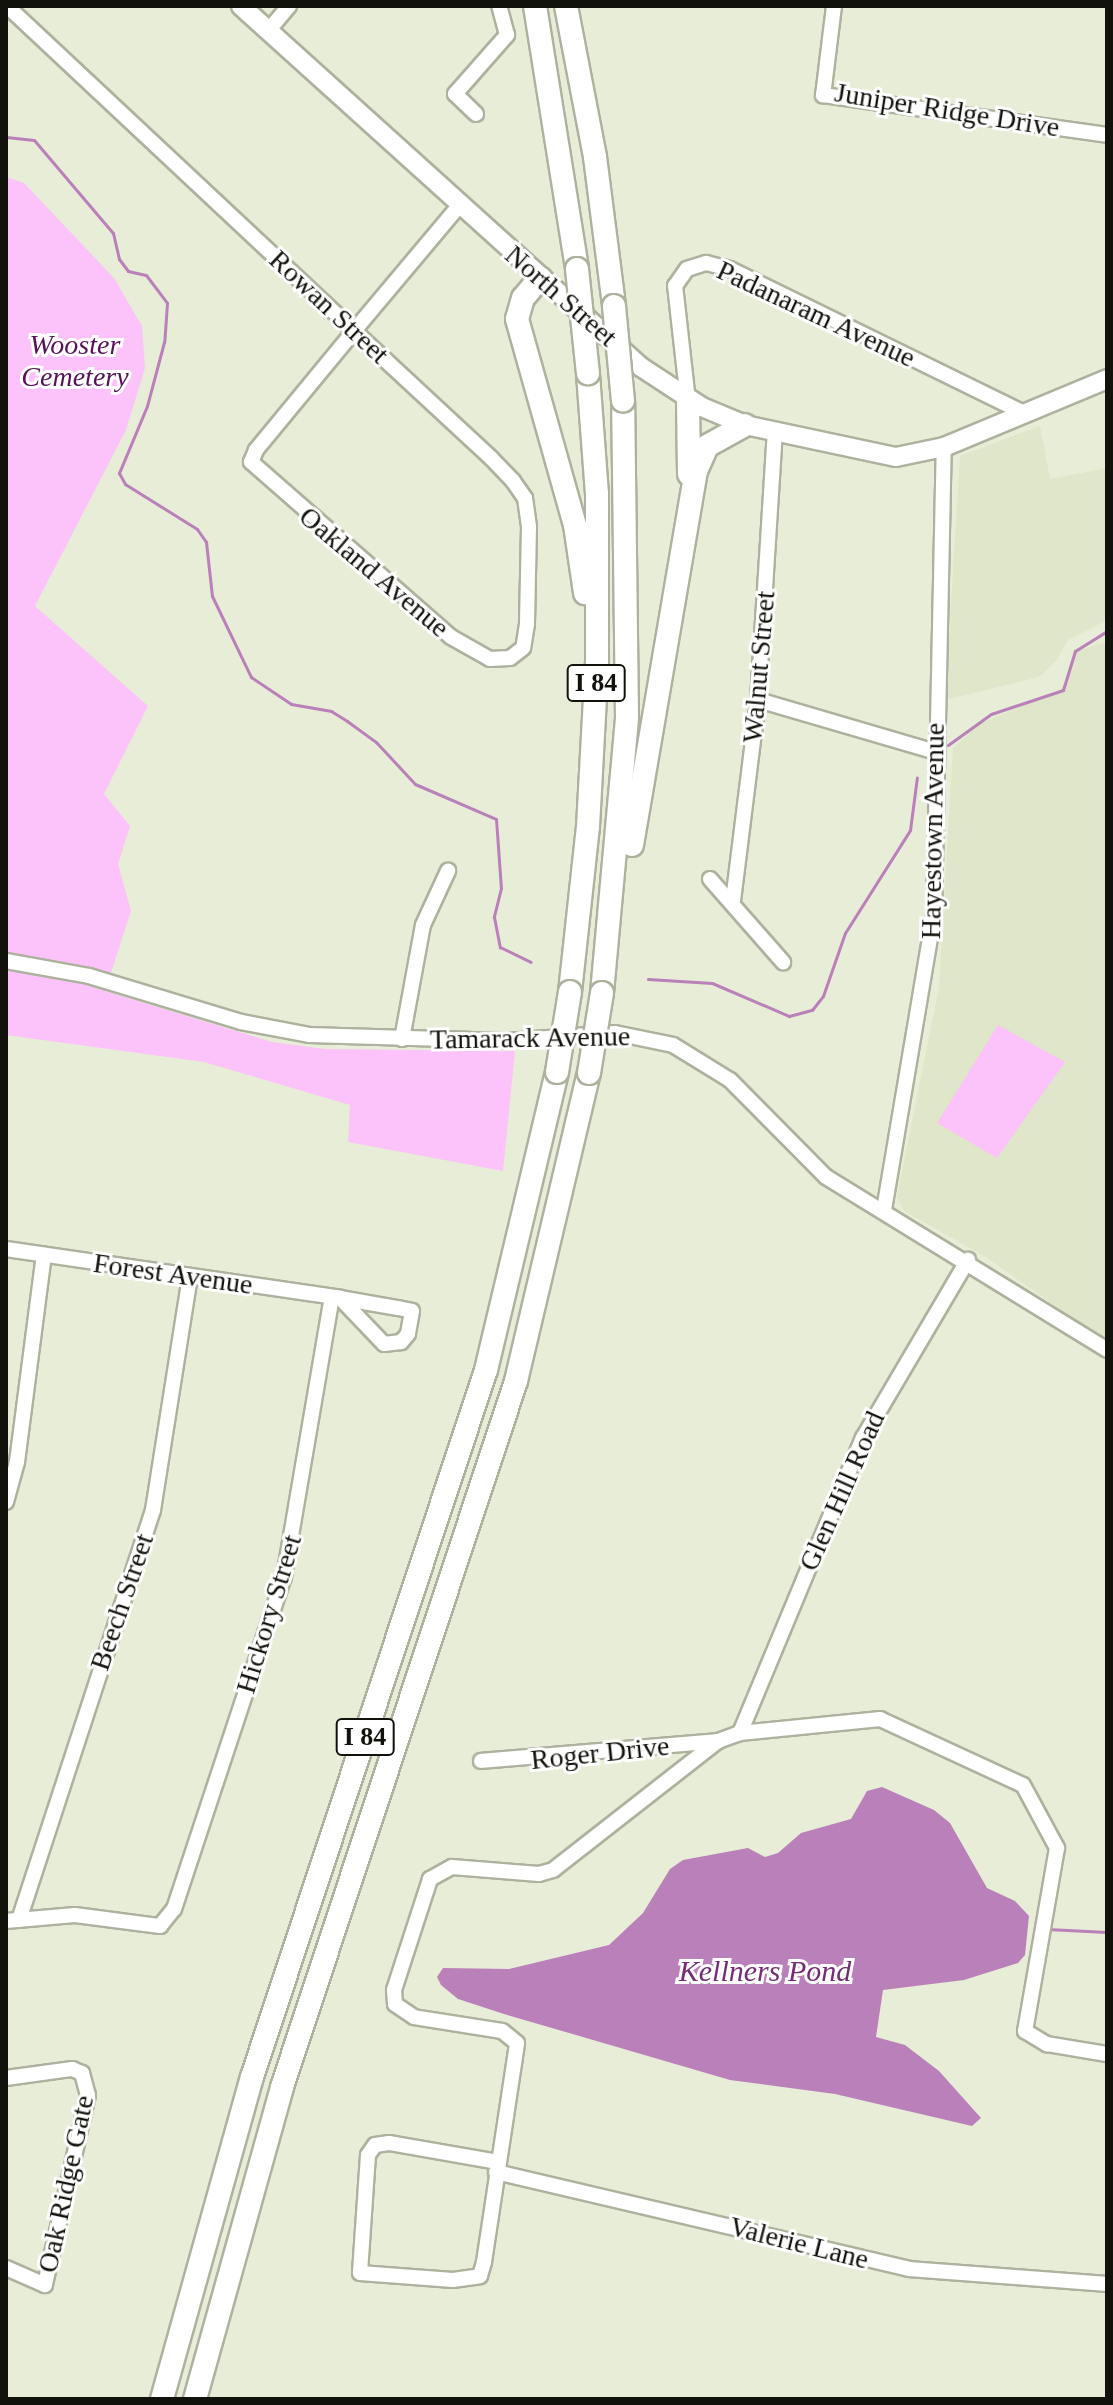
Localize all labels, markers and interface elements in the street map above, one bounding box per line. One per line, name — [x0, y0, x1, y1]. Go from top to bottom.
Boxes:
street label: Juniper Ridge Drive — [832, 76, 1062, 144]
street label: North Street — [498, 238, 624, 354]
street label: Rowan Street — [262, 243, 396, 371]
street label: Padanaram Avenue — [711, 253, 921, 375]
park label: Wooster Cemetery — [21, 328, 129, 394]
street label: Oakland Avenue — [292, 499, 456, 645]
street label: Walnut Street — [736, 590, 782, 744]
road number: I 84 — [566, 661, 626, 705]
street label: Hayestown Avenue — [914, 722, 952, 940]
street label: Tamarack Avenue — [429, 1019, 631, 1057]
street label: Forest Avenue — [90, 1246, 256, 1302]
street label: Glen Hill Road — [792, 1406, 892, 1576]
street label: Beech Street — [83, 1529, 161, 1675]
street label: Hickory Street — [229, 1531, 309, 1697]
road number: I 84 — [335, 1715, 395, 1759]
street label: Roger Drive — [529, 1729, 671, 1777]
water label: Kellners Pond — [679, 1953, 851, 1989]
street label: Oak Ridge Gate — [31, 2092, 101, 2276]
street label: Valerie Lane — [726, 2209, 872, 2277]

